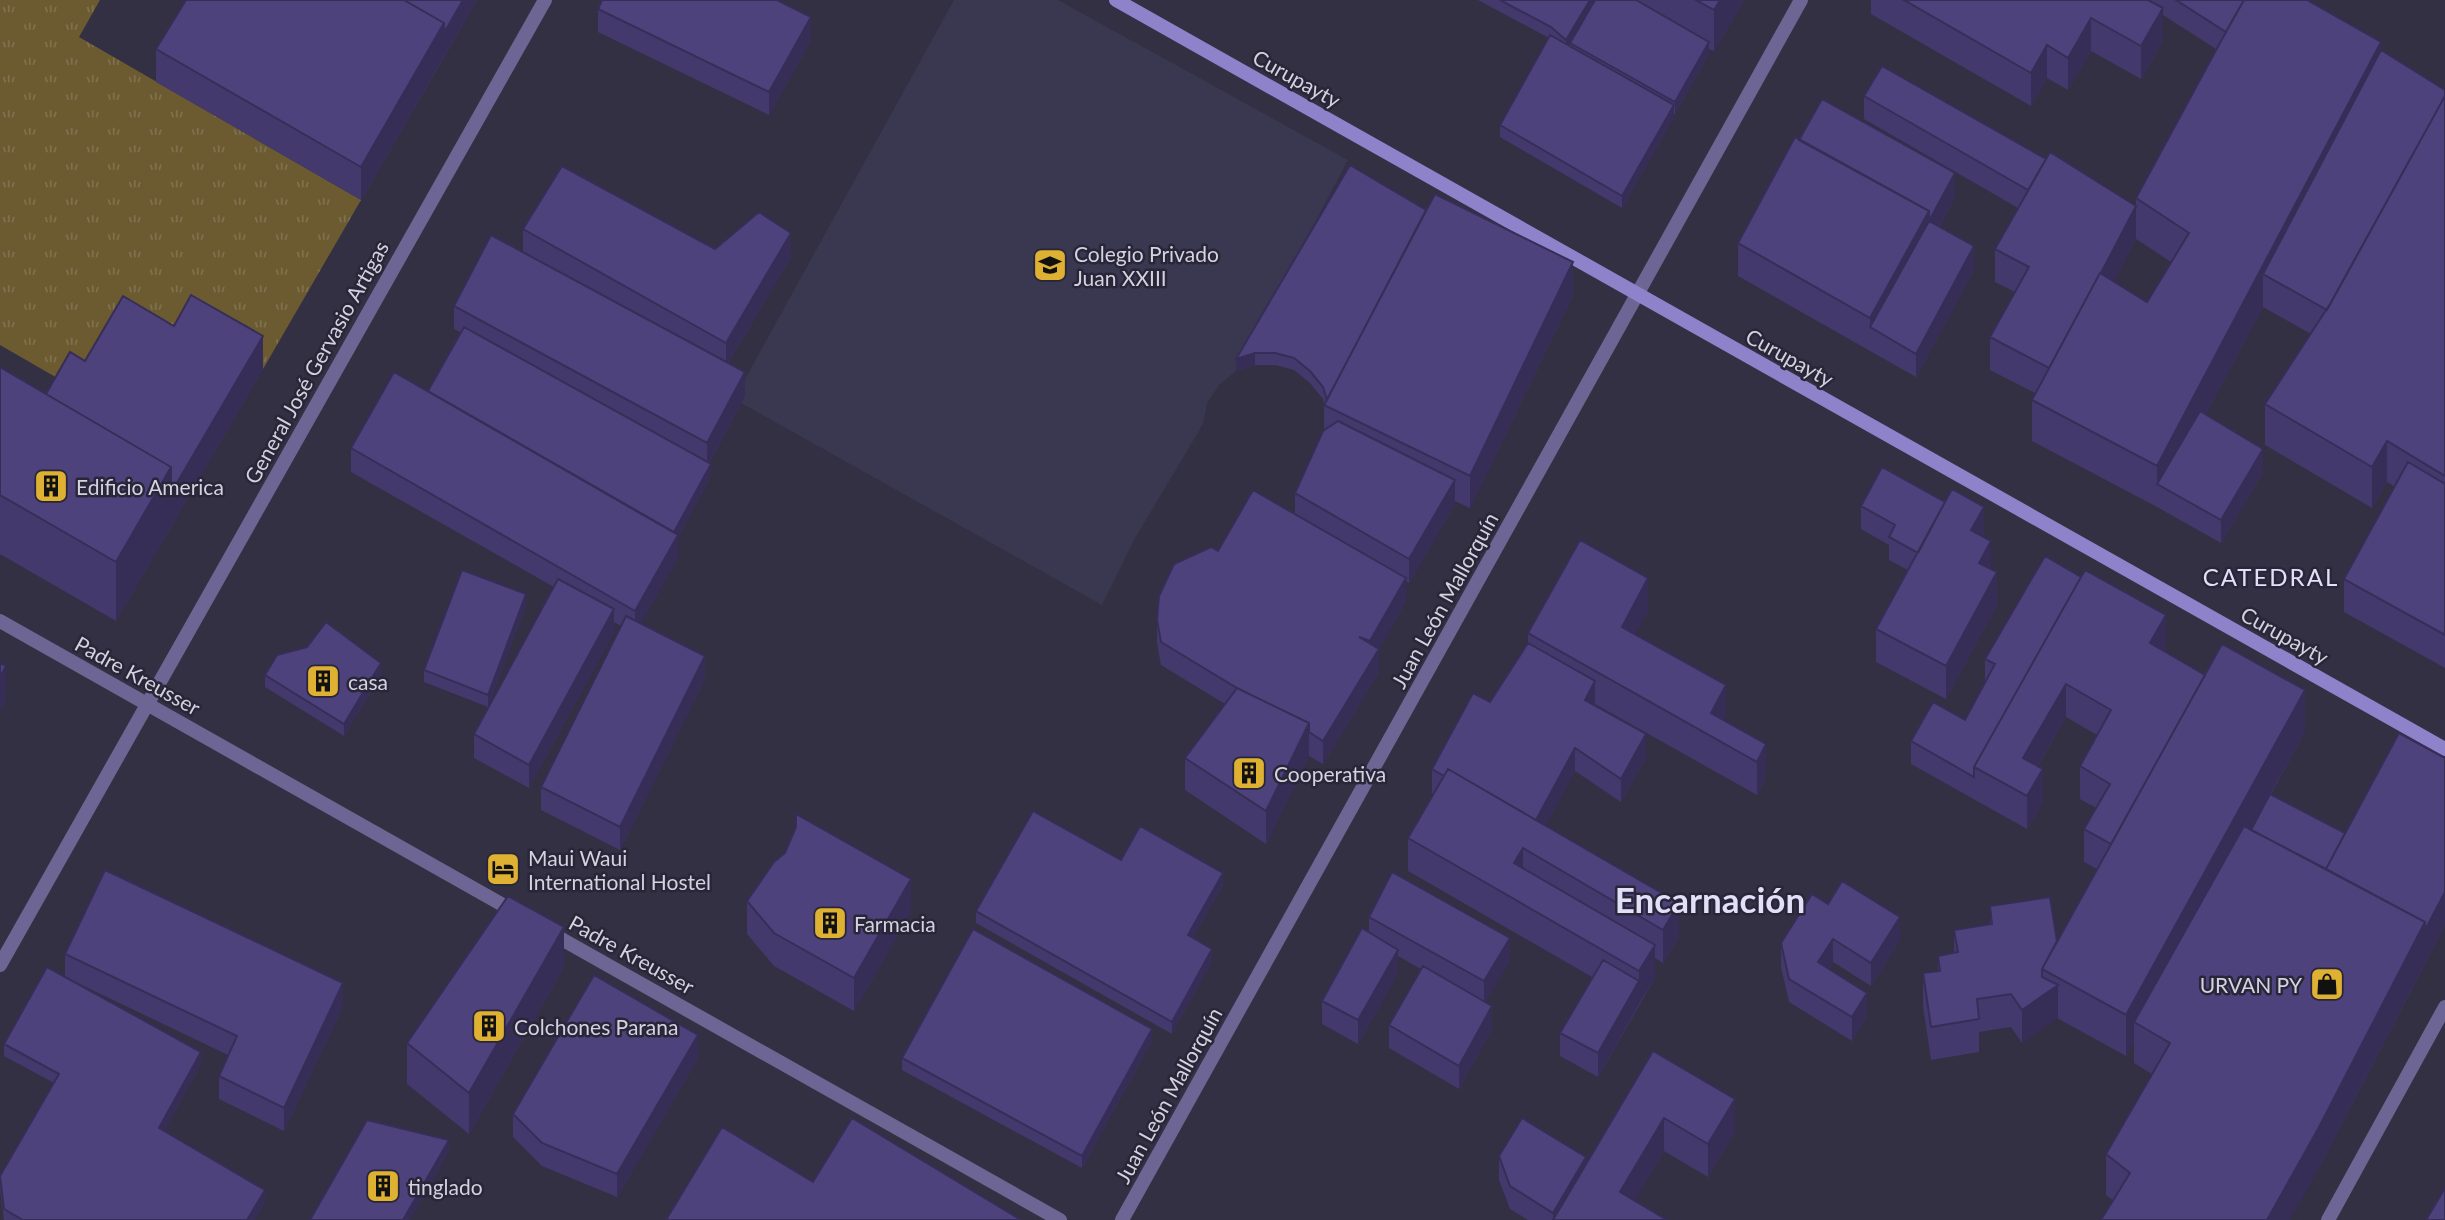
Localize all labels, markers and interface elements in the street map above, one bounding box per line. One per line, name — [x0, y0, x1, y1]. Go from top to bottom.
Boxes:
street label: Curupayty — [1249, 44, 1345, 112]
street label: General José Gervasio Artigas — [239, 236, 393, 488]
place label: Colegio Privado Juan XXIII — [1074, 241, 1219, 290]
school or university icon: Colegio Privado Juan XXIII — [1031, 246, 1069, 284]
street label: Curupayty — [1742, 323, 1838, 391]
building icon: Edificio America — [32, 467, 70, 505]
place label: Edificio America — [76, 474, 224, 499]
street label: Juan León Mallorquín — [1385, 508, 1503, 692]
district label: CATEDRAL — [2203, 562, 2339, 591]
street label: Curupayty — [2237, 601, 2333, 669]
street label: Padre Kreusser — [71, 630, 205, 720]
building icon: casa — [304, 662, 342, 700]
place label: casa — [348, 669, 388, 694]
building icon: Cooperativa — [1230, 754, 1268, 792]
place label: Cooperativa — [1274, 761, 1386, 786]
place label: Maui Waui International Hostel — [528, 845, 711, 894]
hotel icon: Maui Waui International Hostel — [484, 850, 522, 888]
district label: Encarnación — [1615, 878, 1805, 920]
building icon: Farmacia — [811, 904, 849, 942]
street label: Padre Kreusser — [565, 909, 699, 999]
place label: Farmacia — [854, 911, 936, 936]
shop icon: URVAN PY — [2308, 965, 2346, 1003]
place label: URVAN PY — [2200, 972, 2303, 997]
street label: Juan León Mallorquín — [1109, 1003, 1227, 1187]
building icon: Colchones Parana — [470, 1007, 508, 1045]
place label: Colchones Parana — [514, 1014, 678, 1039]
building icon: tinglado — [364, 1167, 402, 1205]
place label: tinglado — [408, 1174, 483, 1199]

